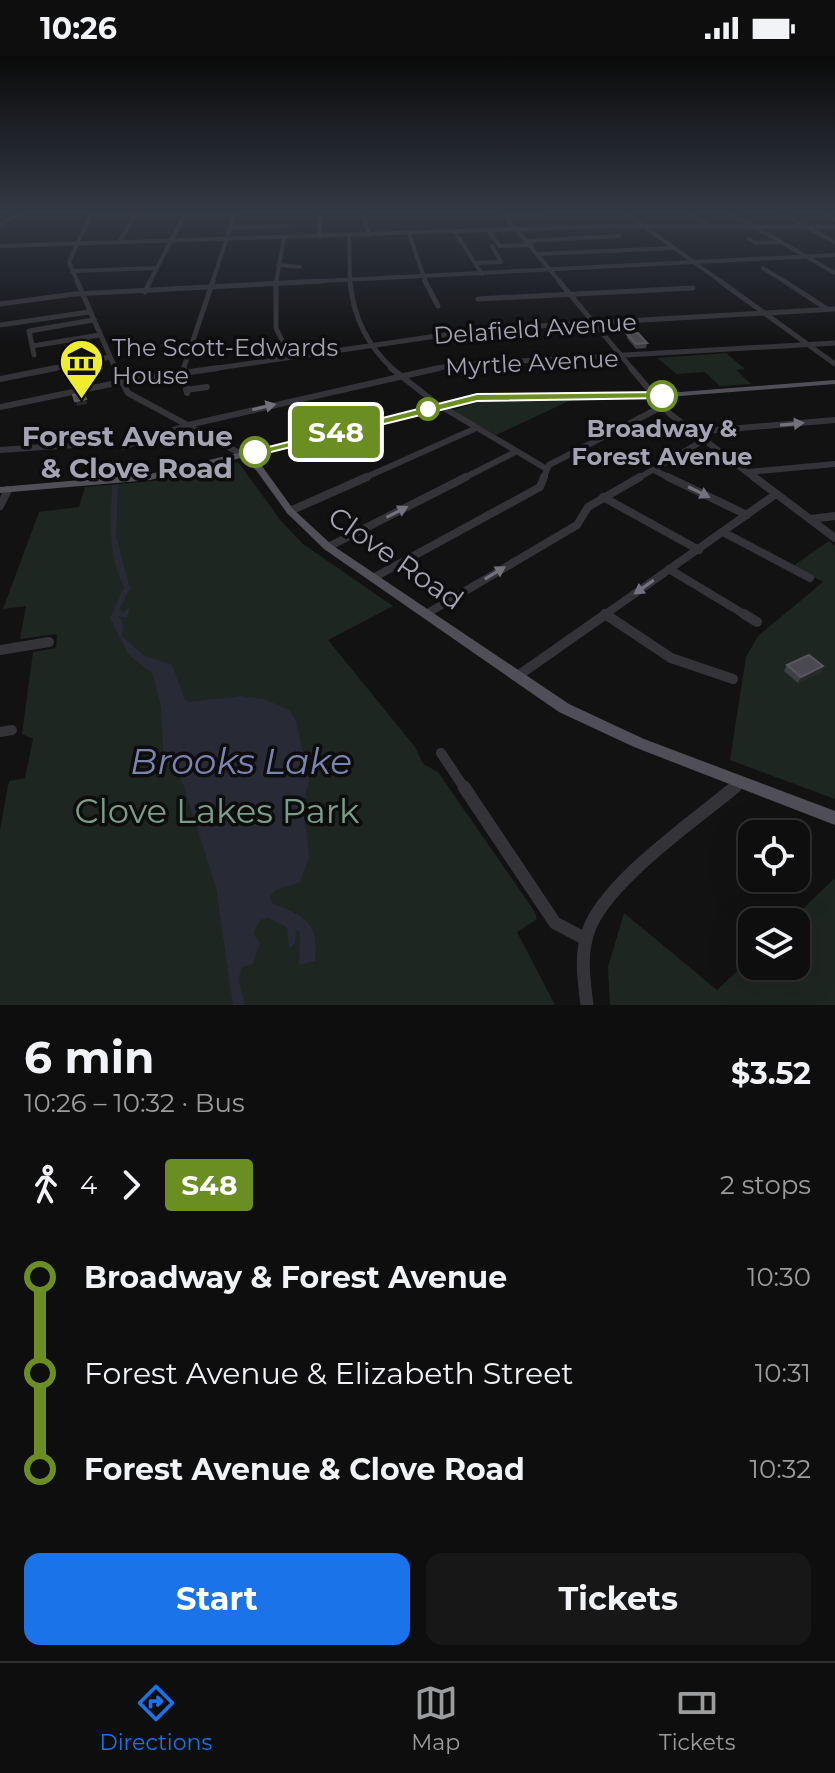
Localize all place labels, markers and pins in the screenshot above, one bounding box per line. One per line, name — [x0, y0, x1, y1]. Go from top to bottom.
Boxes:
place label: The Scott-Edwards House — [112, 333, 338, 390]
museum icon: The Scott-Edwards House — [57, 338, 105, 401]
marker: Broadway & Forest Avenue — [647, 381, 677, 411]
unlabelled marker — [417, 398, 439, 420]
place label: Broadway & Forest Avenue — [571, 414, 753, 471]
place label: Forest Avenue & Clove Road — [22, 419, 233, 485]
marker: Forest Avenue & Clove Road — [240, 437, 270, 467]

